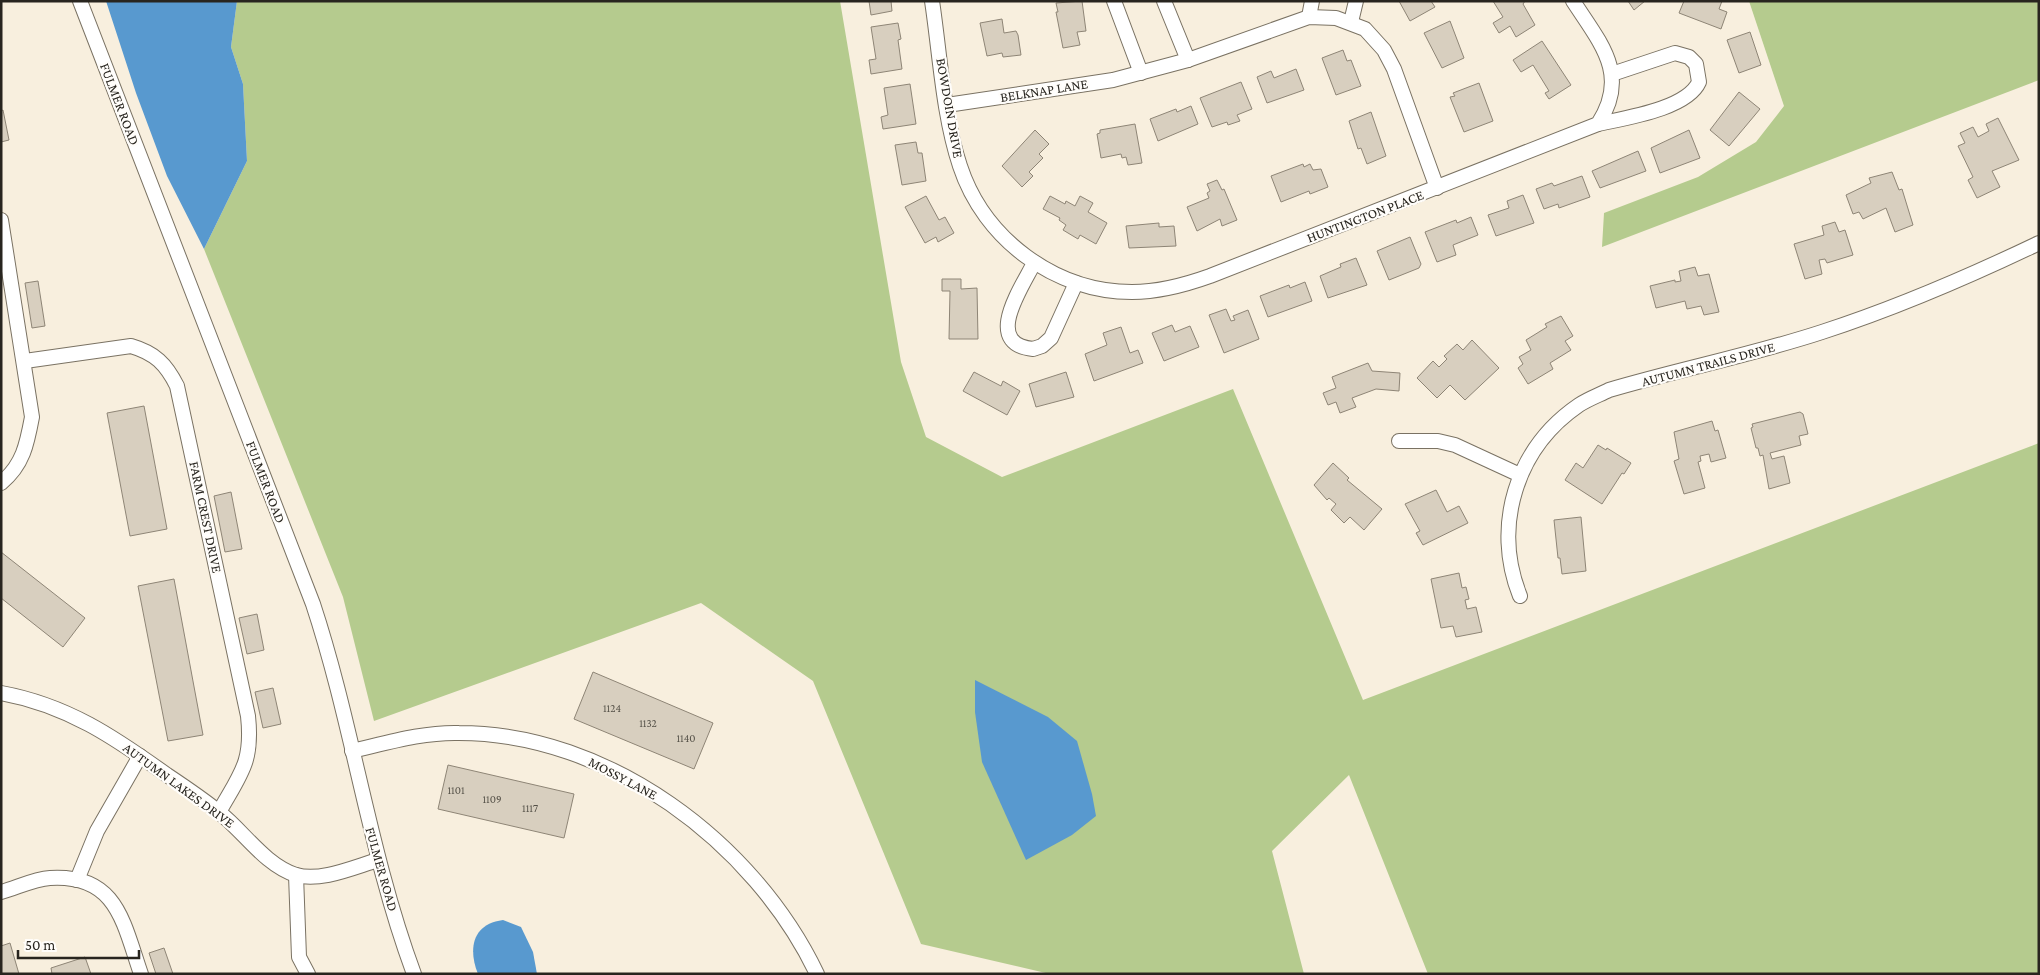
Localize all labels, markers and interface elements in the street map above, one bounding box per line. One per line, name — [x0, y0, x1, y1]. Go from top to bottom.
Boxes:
street label: BOWDOIN DRIVE — [933, 57, 967, 160]
street label: FULMER ROAD — [97, 61, 143, 147]
street label: BELKNAP LANE — [999, 75, 1089, 105]
street label: HUNTINGTON PLACE — [1304, 186, 1426, 246]
street label: AUTUMN TRAILS DRIVE — [1640, 338, 1777, 389]
street label: FULMER ROAD — [243, 439, 289, 525]
street label: FARM CREST DRIVE — [186, 460, 226, 575]
house number: 1124 — [603, 702, 621, 714]
house number: 1132 — [639, 717, 657, 729]
house number: 1140 — [676, 732, 696, 744]
street label: AUTUMN LAKES DRIVE — [120, 739, 238, 831]
street label: MOSSY LANE — [586, 753, 661, 803]
house number: 1101 — [447, 784, 465, 796]
house number: 1109 — [482, 793, 502, 805]
house number: 1117 — [522, 802, 538, 814]
street label: FULMER ROAD — [362, 825, 402, 913]
scale bar — [18, 928, 139, 960]
text: 50 m — [25, 937, 55, 953]

